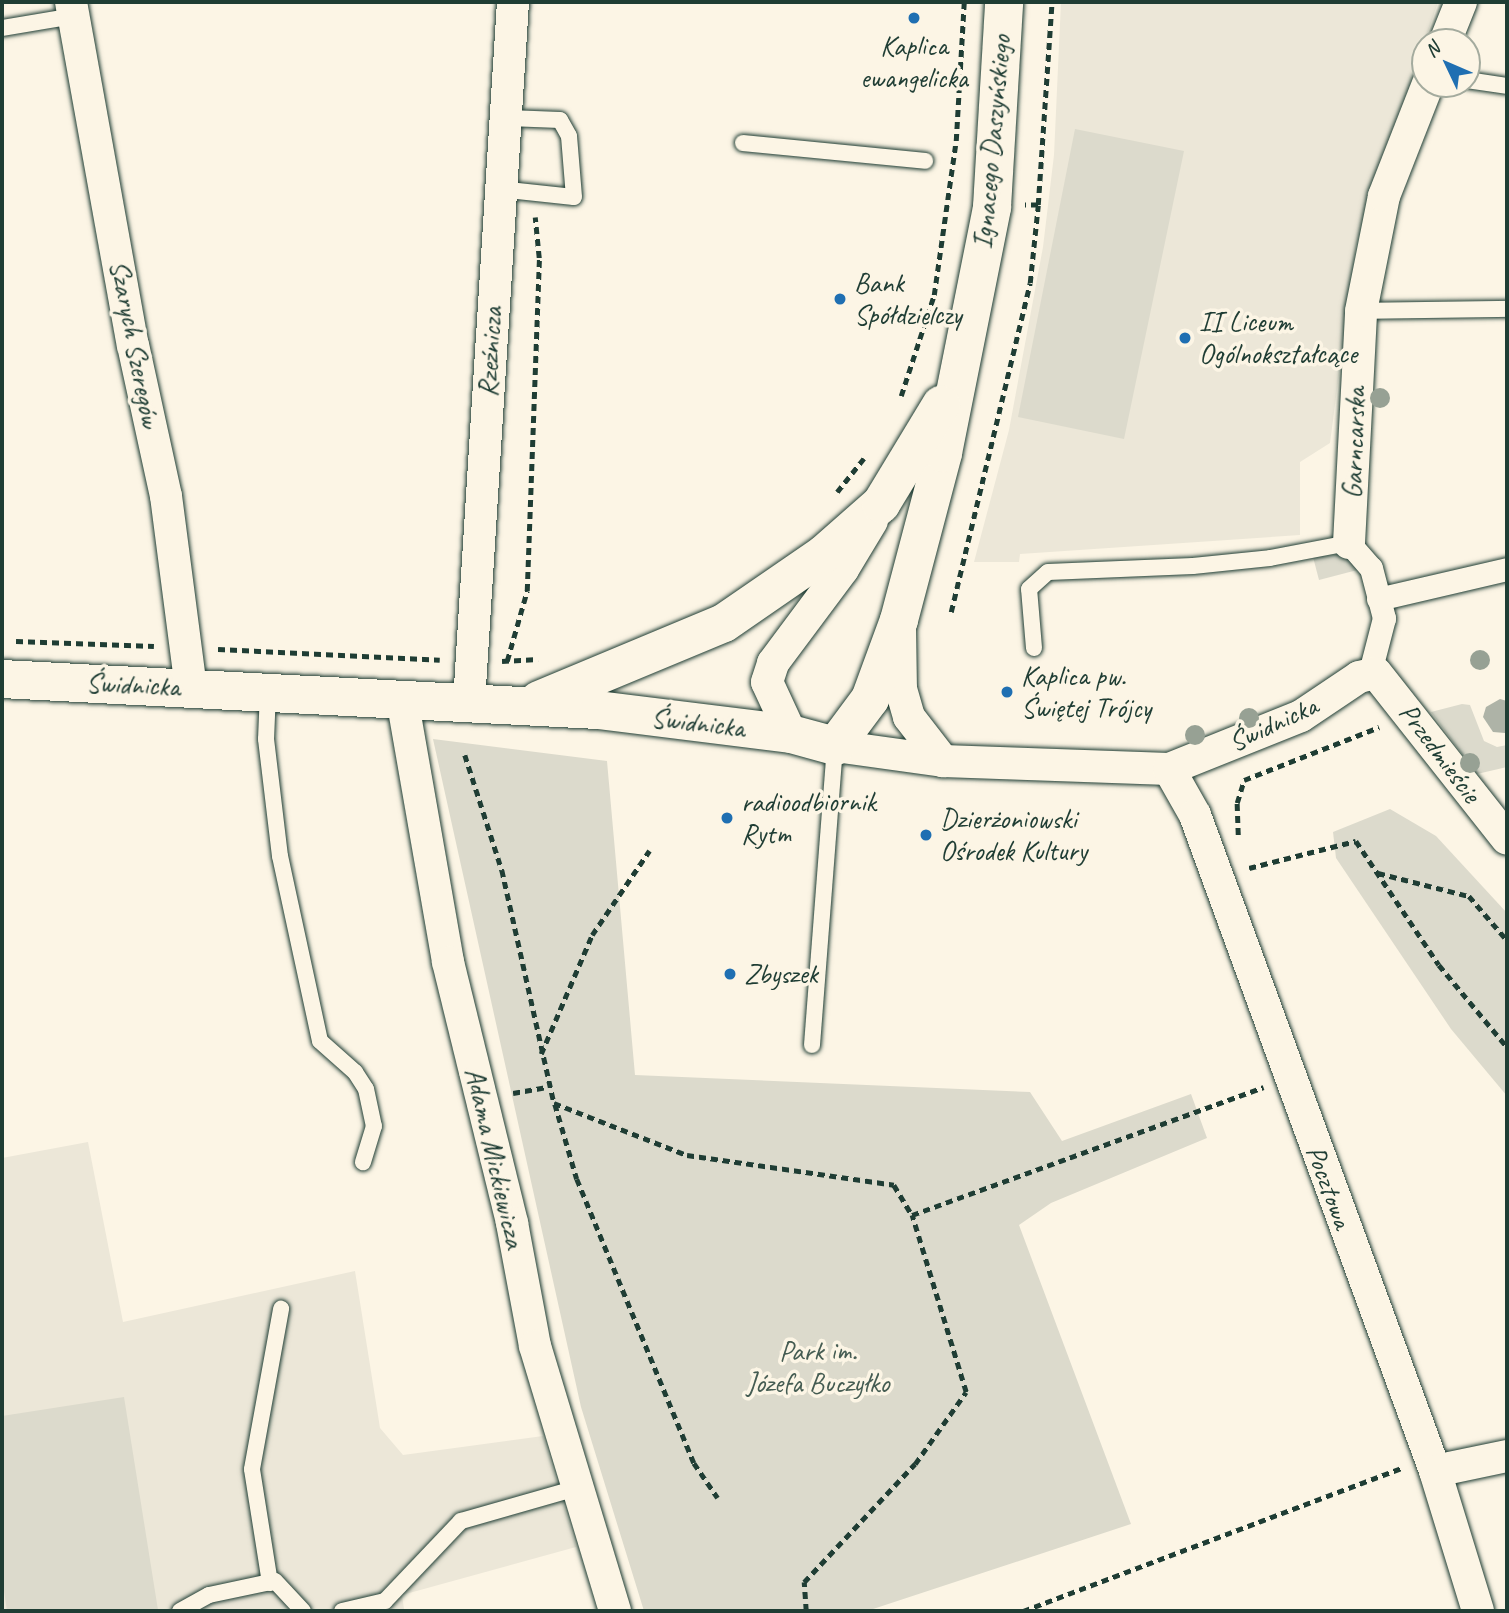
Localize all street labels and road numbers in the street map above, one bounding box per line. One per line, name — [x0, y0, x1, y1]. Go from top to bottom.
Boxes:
street label: Ignacego Daszyńskiego — [966, 34, 1018, 250]
street label: Szarych Szeregów — [102, 257, 168, 431]
street label: Rzeźnicza — [471, 306, 509, 398]
street label: Garncarska — [1335, 387, 1373, 499]
street label: Świdnicka — [85, 666, 181, 704]
street label: Świdnicka — [1223, 689, 1323, 759]
street label: Przedmieście — [1392, 697, 1488, 809]
street label: Świdnicka — [649, 701, 747, 745]
street label: Adama Mickiewicza — [458, 1065, 532, 1251]
street label: Pocztowa — [1299, 1141, 1359, 1233]

